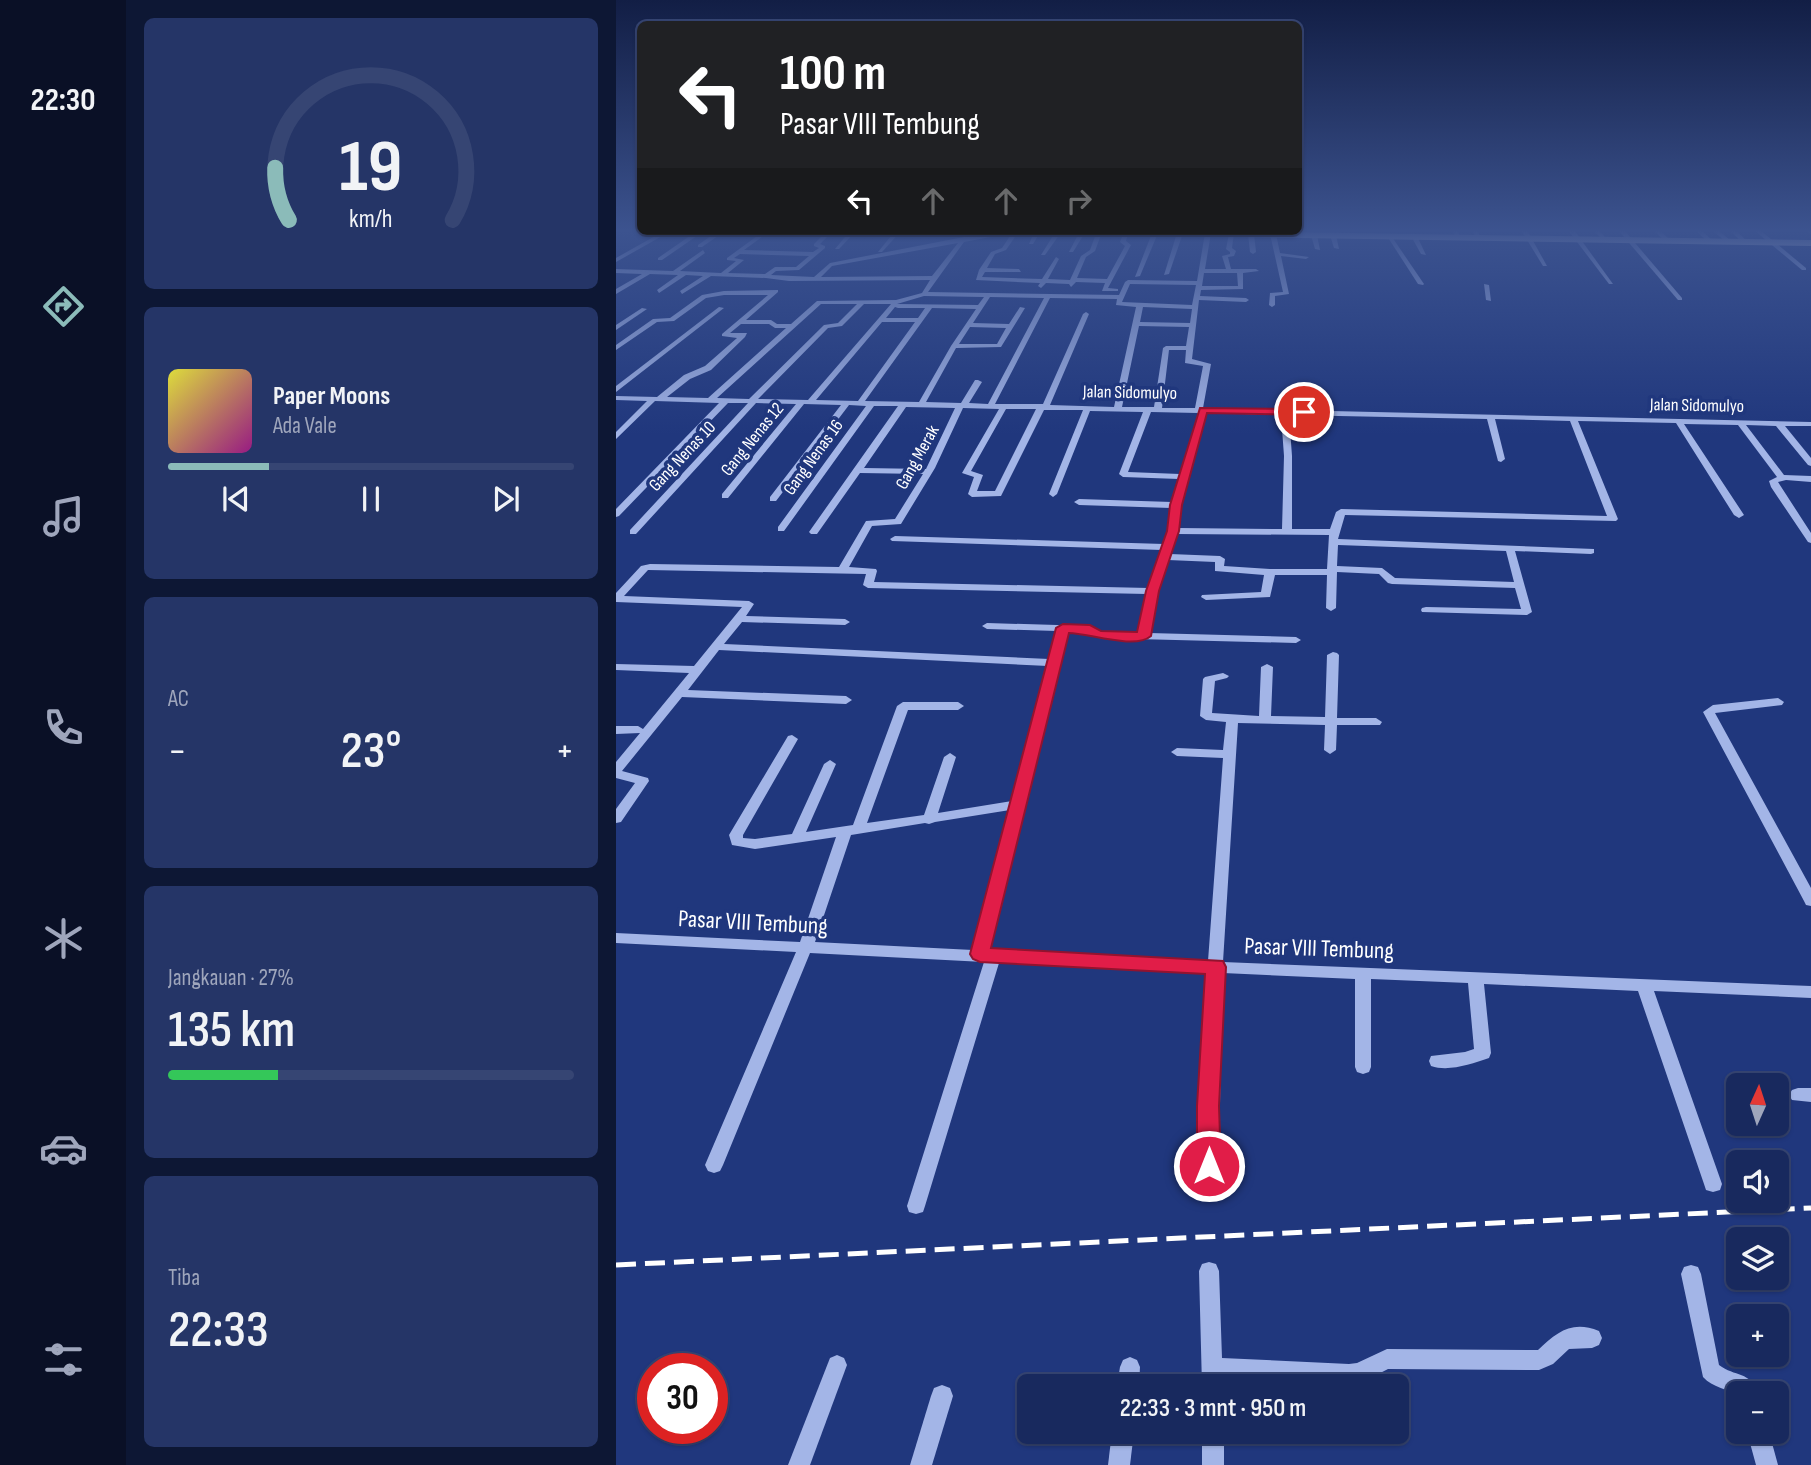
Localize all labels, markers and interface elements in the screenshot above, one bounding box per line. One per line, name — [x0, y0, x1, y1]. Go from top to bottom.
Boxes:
text: 100 m — [780, 45, 886, 104]
icon: left — [665, 49, 756, 140]
text: 22:30 — [31, 81, 95, 120]
text: Pasar VIII Tembung — [780, 105, 980, 144]
text: 19 — [339, 124, 403, 212]
icon: left — [841, 182, 879, 220]
icon: ahead — [914, 182, 952, 220]
icon: ahead — [987, 182, 1025, 220]
icon: right — [1060, 182, 1098, 220]
text: km/h — [349, 204, 393, 235]
icon: directions — [39, 282, 88, 331]
text: Paper Moons — [273, 381, 390, 412]
street label: Jalan Sidomulyo — [1082, 381, 1177, 404]
pin — [1274, 382, 1334, 442]
icon: arrive — [1285, 393, 1323, 431]
street label: Jalan Sidomulyo — [1649, 394, 1744, 417]
street label: Gang Nenas 12 — [717, 399, 788, 480]
text: Ada Vale — [273, 412, 337, 440]
street label: Gang Nenas 16 — [779, 415, 848, 499]
street label: Gang Nenas 10 — [645, 417, 720, 496]
street label: Gang Merak — [891, 421, 944, 493]
icon: previous — [217, 480, 255, 518]
icon: pause — [352, 480, 390, 518]
icon: next — [487, 480, 525, 518]
icon: music — [39, 492, 88, 541]
text: AC — [168, 685, 189, 713]
icon: phone — [39, 703, 88, 752]
text: 23° — [341, 720, 401, 783]
text: − — [168, 729, 187, 774]
text: + — [555, 729, 574, 774]
street label: Pasar VIII Tembung — [677, 904, 829, 941]
icon: climate — [39, 914, 88, 963]
street label: Pasar VIII Tembung — [1244, 931, 1394, 966]
text: Jangkauan · 27% — [168, 964, 294, 992]
text: 135 km — [168, 999, 295, 1062]
north arrow — [1726, 1073, 1788, 1136]
map controls — [1726, 1073, 1789, 1444]
icon: car — [39, 1124, 88, 1173]
position arrow — [1172, 1129, 1246, 1203]
button: sound — [1726, 1150, 1789, 1213]
button: layers — [1726, 1227, 1789, 1290]
text: Tiba — [168, 1264, 200, 1292]
text: 22:33 — [168, 1299, 269, 1362]
button: + — [1726, 1304, 1789, 1367]
icon: filters — [39, 1335, 88, 1384]
speed limit sign: 30 — [637, 1353, 728, 1444]
button: − — [1726, 1381, 1789, 1444]
text: 22:33 · 3 mnt · 950 m — [1120, 1393, 1306, 1424]

